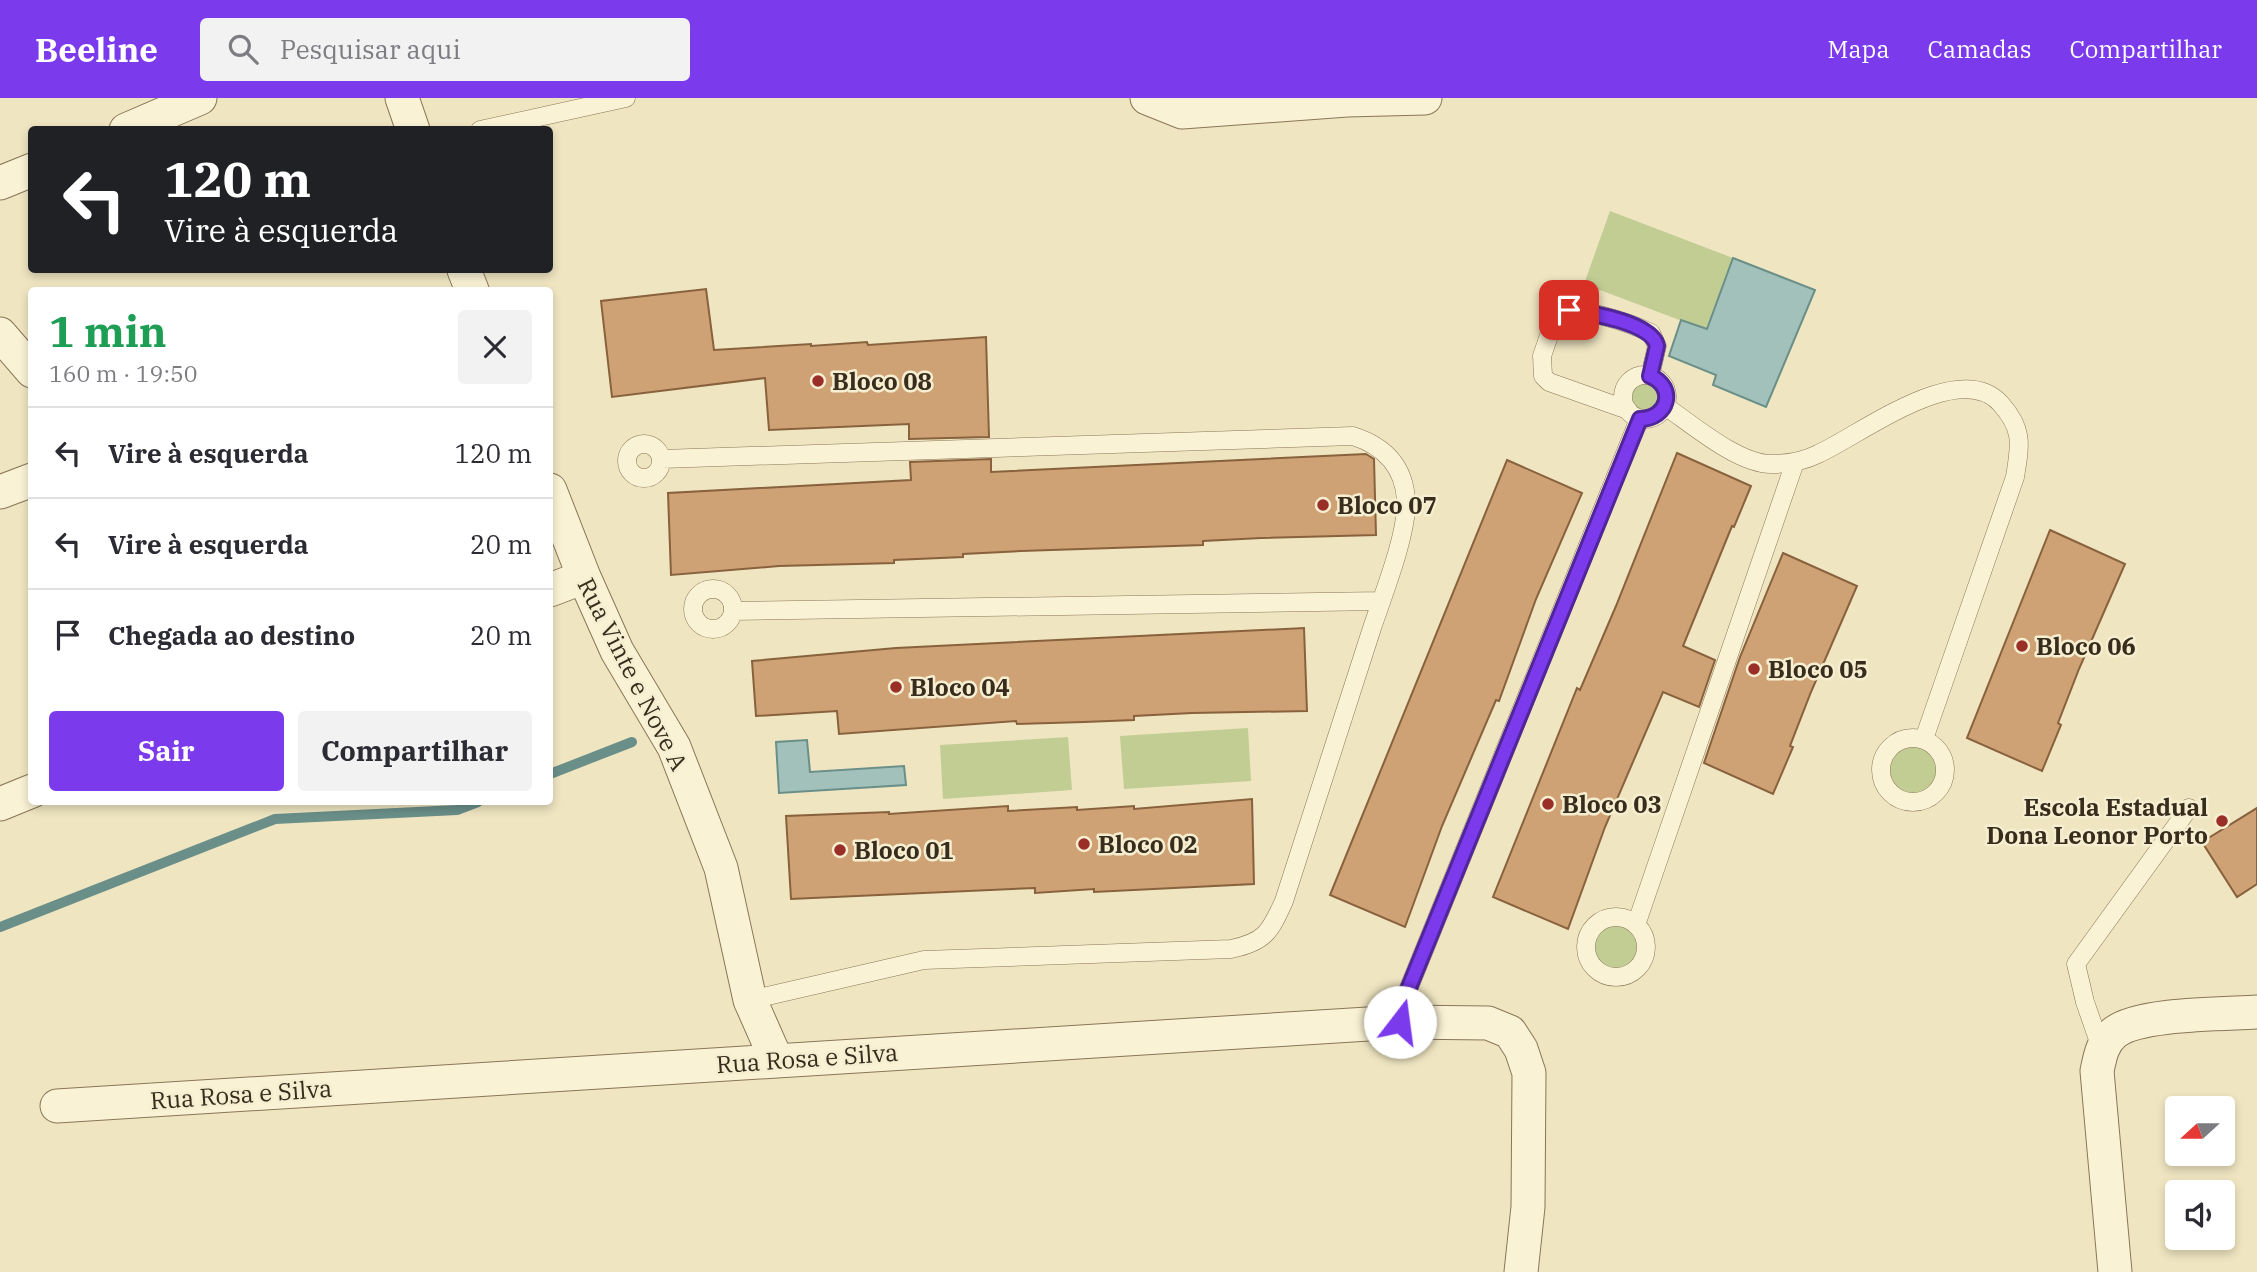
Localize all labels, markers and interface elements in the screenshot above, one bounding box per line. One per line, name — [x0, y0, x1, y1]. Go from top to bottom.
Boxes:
search box — [200, 18, 690, 81]
text: Beeline — [35, 28, 158, 71]
icon: search — [224, 30, 262, 68]
text: Pesquisar aqui — [280, 32, 461, 66]
text: Mapa — [1827, 33, 1890, 65]
text: Camadas — [1928, 33, 2031, 65]
text: Compartilhar — [2069, 33, 2222, 65]
text: 120 m — [164, 147, 311, 210]
icon: left — [49, 154, 140, 245]
text: Vire à esquerda — [164, 209, 398, 251]
pin — [1539, 280, 1599, 340]
icon: arrive — [1550, 291, 1588, 329]
text: 1 min — [49, 304, 167, 359]
button: close — [458, 310, 532, 384]
text: 160 m · 19:50 — [49, 358, 198, 388]
place label: Bloco 08 — [832, 365, 932, 397]
marker: Bloco 08 — [810, 373, 826, 389]
icon: left — [49, 434, 87, 472]
text: Vire à esquerda — [108, 436, 309, 470]
text: 120 m — [454, 436, 532, 470]
place label: Bloco 07 — [1337, 489, 1437, 521]
marker: Bloco 07 — [1315, 497, 1331, 513]
icon: left — [49, 525, 87, 563]
text: Vire à esquerda — [108, 527, 309, 561]
text: 20 m — [470, 527, 532, 561]
street label: Rua Vinte e Nove A — [570, 572, 696, 776]
icon: arrive — [49, 616, 87, 654]
text: Chegada ao destino — [108, 618, 355, 652]
text: 20 m — [470, 618, 532, 652]
place label: Bloco 06 — [2036, 630, 2136, 662]
marker: Bloco 06 — [2014, 638, 2030, 654]
place label: Bloco 05 — [1768, 653, 1868, 685]
marker: Bloco 05 — [1746, 661, 1762, 677]
place label: Bloco 04 — [910, 671, 1010, 703]
marker: Bloco 04 — [888, 679, 904, 695]
button: Sair — [49, 711, 284, 791]
button: Compartilhar — [298, 711, 532, 791]
place label: Bloco 03 — [1562, 788, 1662, 820]
place label: Escola Estadual Dona Leonor Porto — [1986, 791, 2208, 851]
marker: Bloco 03 — [1540, 796, 1556, 812]
marker: Escola Estadual Dona Leonor Porto — [2214, 813, 2230, 829]
place label: Bloco 02 — [1098, 828, 1198, 860]
place label: Bloco 01 — [854, 834, 954, 866]
marker: Bloco 02 — [1076, 836, 1092, 852]
marker: Bloco 01 — [832, 842, 848, 858]
position arrow — [1363, 985, 1437, 1059]
street label: Rua Rosa e Silva — [715, 1036, 899, 1080]
street label: Rua Rosa e Silva — [149, 1072, 333, 1116]
north arrow — [2165, 1096, 2235, 1166]
map controls — [2165, 1096, 2235, 1250]
button: sound — [2165, 1180, 2235, 1250]

